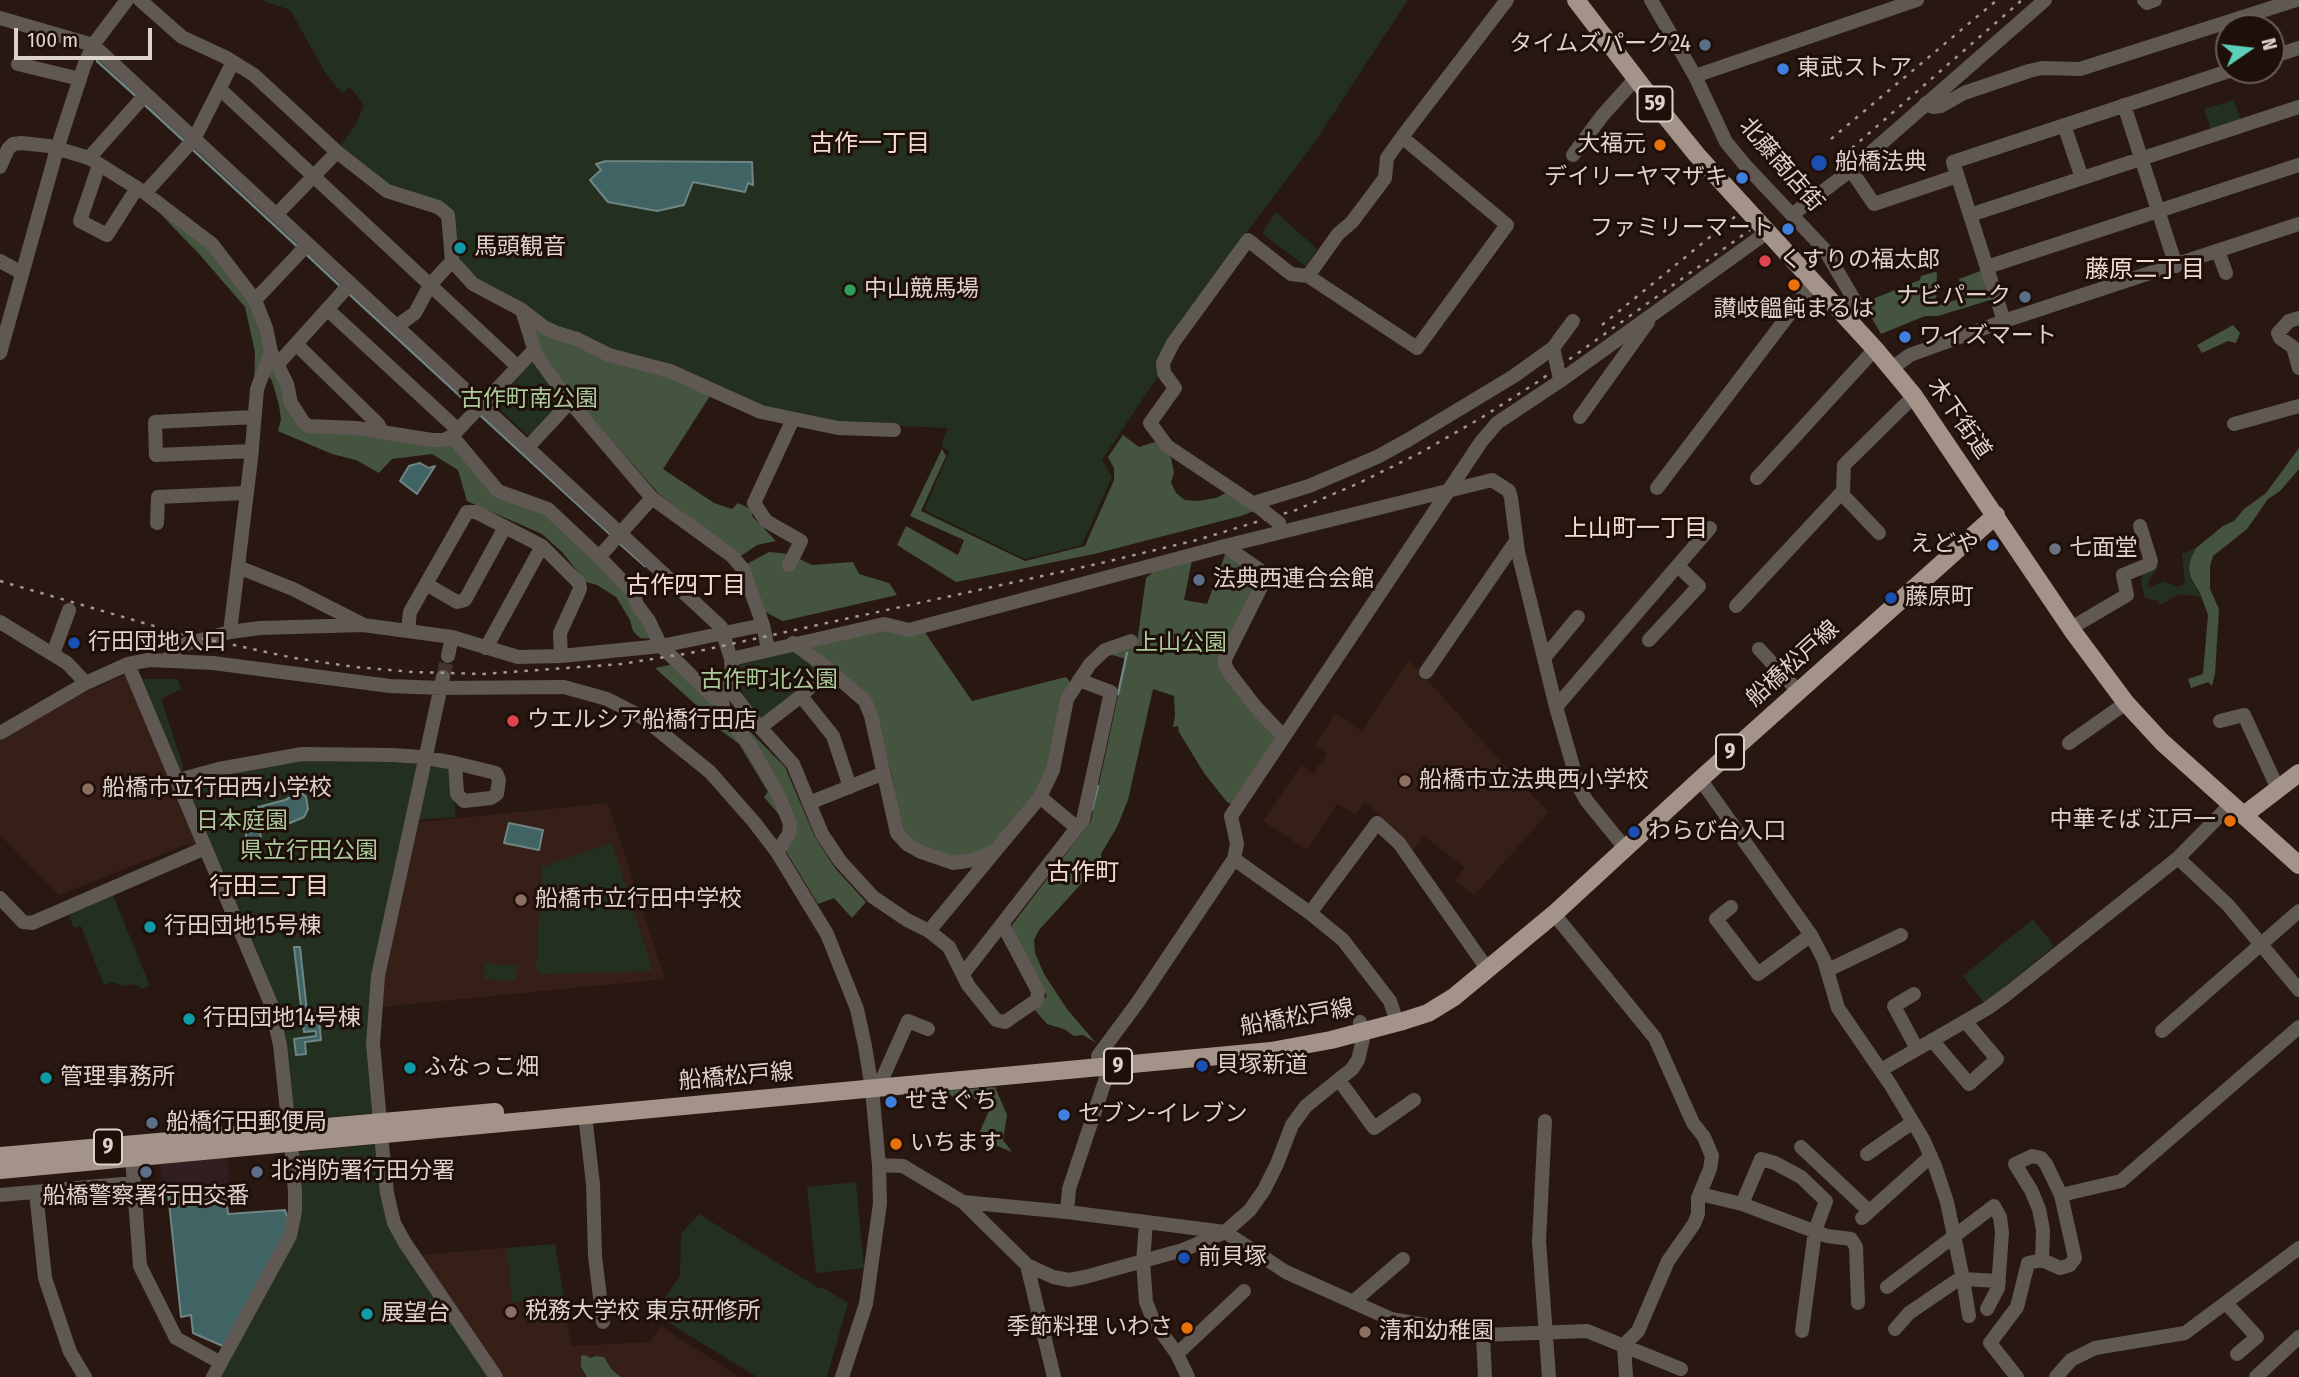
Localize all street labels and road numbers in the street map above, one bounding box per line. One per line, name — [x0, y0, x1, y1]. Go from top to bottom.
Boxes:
road number: 59 — [1638, 86, 1672, 122]
street label: 北藤商店街 — [1733, 113, 1829, 217]
street label: 木下街道 — [1921, 373, 1997, 465]
street label: 船橋松戸線 — [1741, 615, 1845, 713]
road number: 9 — [1716, 734, 1744, 770]
street label: 船橋松戸線 — [1238, 994, 1356, 1042]
road number: 9 — [1104, 1048, 1132, 1084]
street label: 船橋松戸線 — [678, 1058, 794, 1096]
road number: 9 — [94, 1130, 122, 1164]

